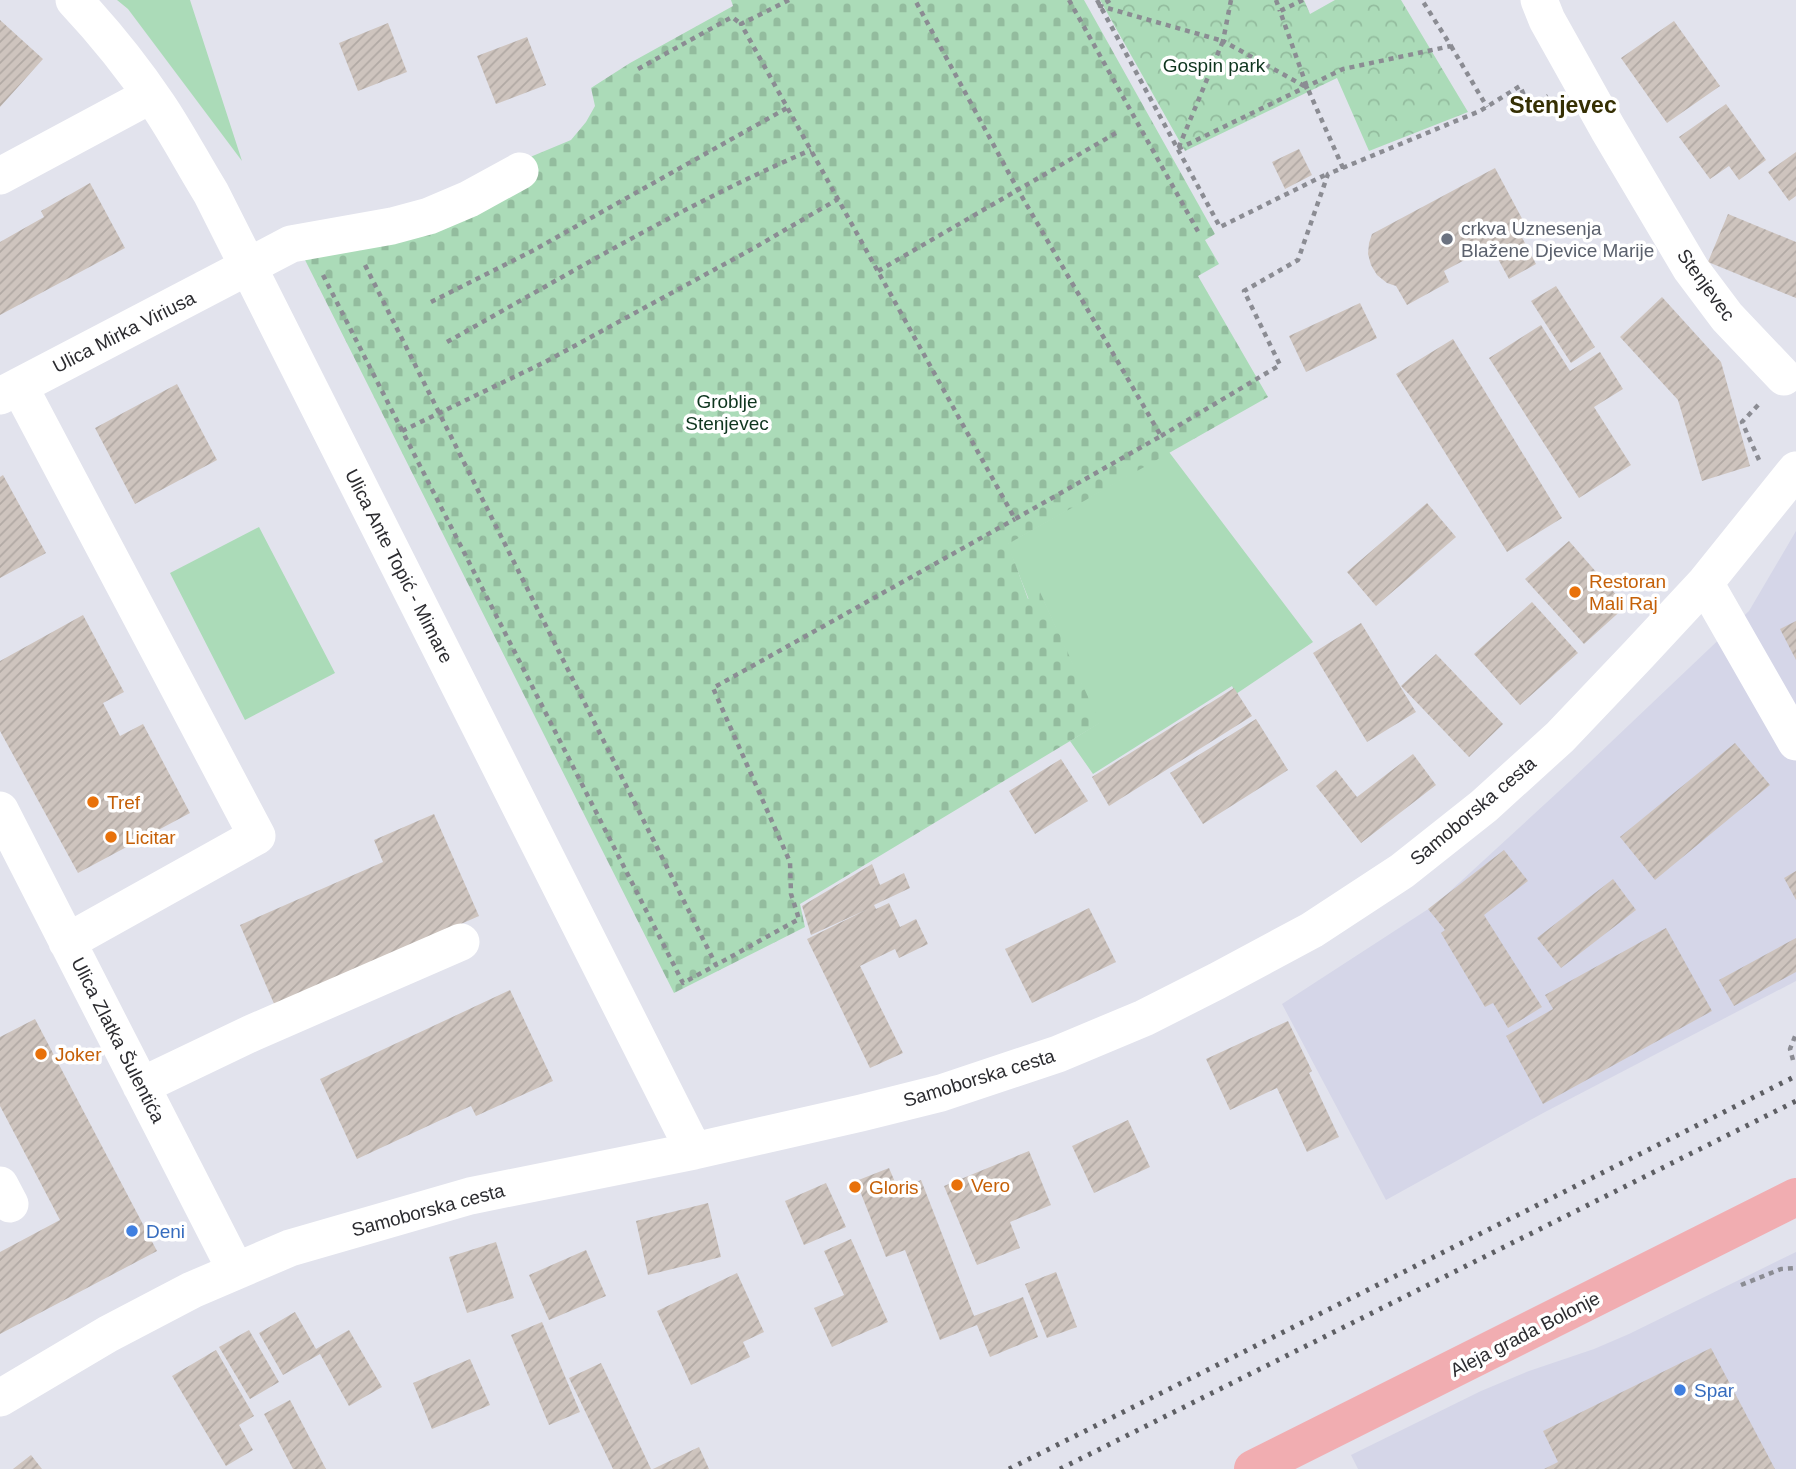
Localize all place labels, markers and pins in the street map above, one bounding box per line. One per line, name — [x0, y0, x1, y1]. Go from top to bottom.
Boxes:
place label: crkva Uznesenja Blažene Djevice Marije — [1461, 218, 1654, 261]
marker: crkva Uznesenja Blažene Djevice Marije — [1439, 231, 1455, 247]
place label: Restoran Mali Raj — [1589, 571, 1666, 614]
marker: Restoran Mali Raj — [1567, 584, 1583, 600]
place label: Tref — [107, 792, 141, 813]
marker: Tref — [85, 794, 101, 810]
place label: Licitar — [125, 827, 176, 848]
marker: Licitar — [103, 829, 119, 845]
place label: Joker — [55, 1044, 102, 1065]
marker: Joker — [33, 1046, 49, 1062]
place label: Vero — [971, 1175, 1010, 1196]
place label: Gloris — [869, 1177, 919, 1198]
marker: Vero — [949, 1177, 965, 1193]
marker: Gloris — [847, 1179, 863, 1195]
place label: Deni — [146, 1221, 185, 1242]
marker: Deni — [124, 1223, 140, 1239]
place label: Spar — [1694, 1380, 1735, 1401]
marker: Spar — [1672, 1382, 1688, 1398]

